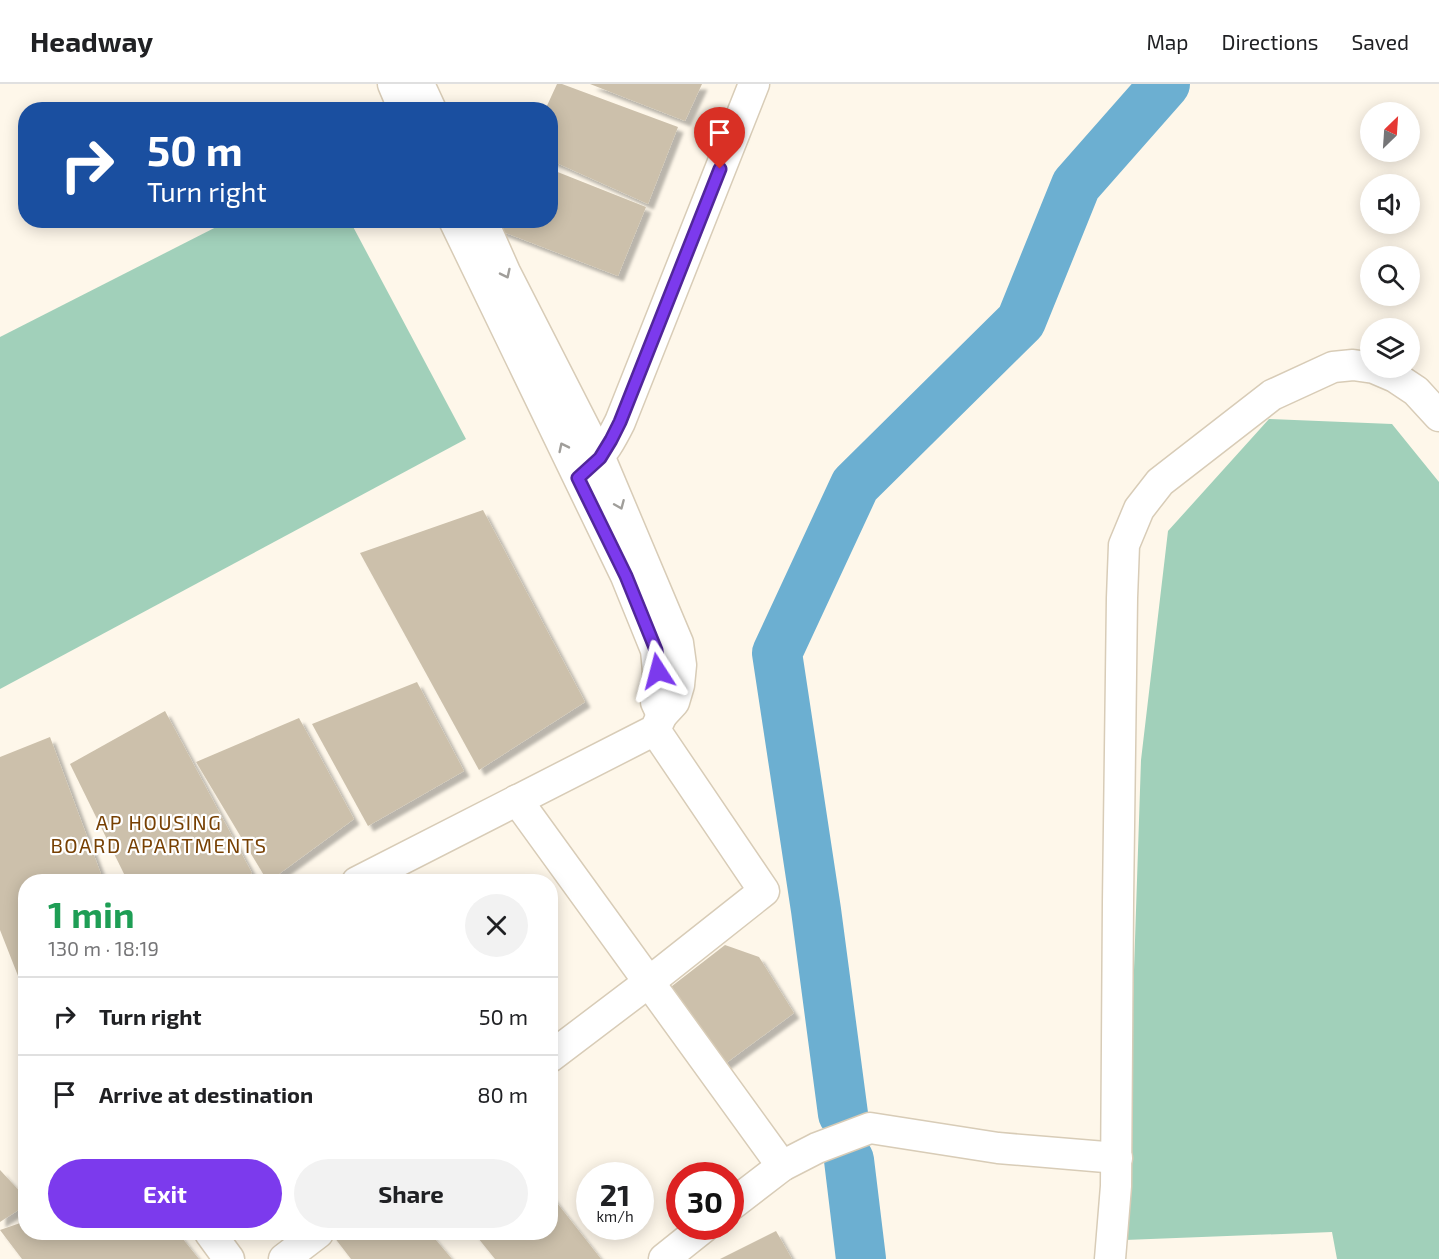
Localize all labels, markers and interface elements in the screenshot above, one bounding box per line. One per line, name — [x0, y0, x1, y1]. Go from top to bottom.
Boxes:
text: Headway — [30, 24, 153, 58]
text: Map — [1146, 29, 1189, 54]
text: Directions — [1222, 29, 1318, 54]
text: Saved — [1351, 29, 1409, 54]
north arrow — [1360, 102, 1420, 162]
map controls — [1360, 102, 1420, 378]
pin — [694, 107, 745, 169]
icon: arrive — [703, 116, 736, 149]
text: 50 m — [147, 124, 243, 174]
icon: right — [48, 126, 126, 204]
button: sound — [1360, 174, 1420, 234]
text: Turn right — [147, 175, 267, 207]
button: search — [1360, 246, 1420, 306]
one-way arrow — [499, 267, 511, 278]
button: layers — [1360, 318, 1420, 378]
one-way arrow — [558, 443, 570, 454]
one-way arrow — [613, 499, 625, 510]
position arrow — [626, 639, 690, 703]
district label: AP HOUSING BOARD APARTMENTS — [50, 810, 268, 857]
text: 1 min — [48, 892, 135, 935]
button: close — [465, 894, 528, 957]
text: 130 m · 18:19 — [48, 936, 159, 960]
icon: right — [48, 1000, 81, 1033]
text: Turn right — [99, 1003, 201, 1029]
text: 50 m — [479, 1003, 528, 1029]
icon: arrive — [48, 1078, 81, 1111]
text: Arrive at destination — [99, 1081, 313, 1107]
text: 80 m — [477, 1081, 528, 1107]
button: Exit — [48, 1159, 282, 1228]
button: Share — [294, 1159, 528, 1228]
speed limit sign: 30 — [666, 1162, 744, 1240]
text: 21 — [600, 1176, 630, 1212]
text: km/h — [596, 1207, 634, 1225]

